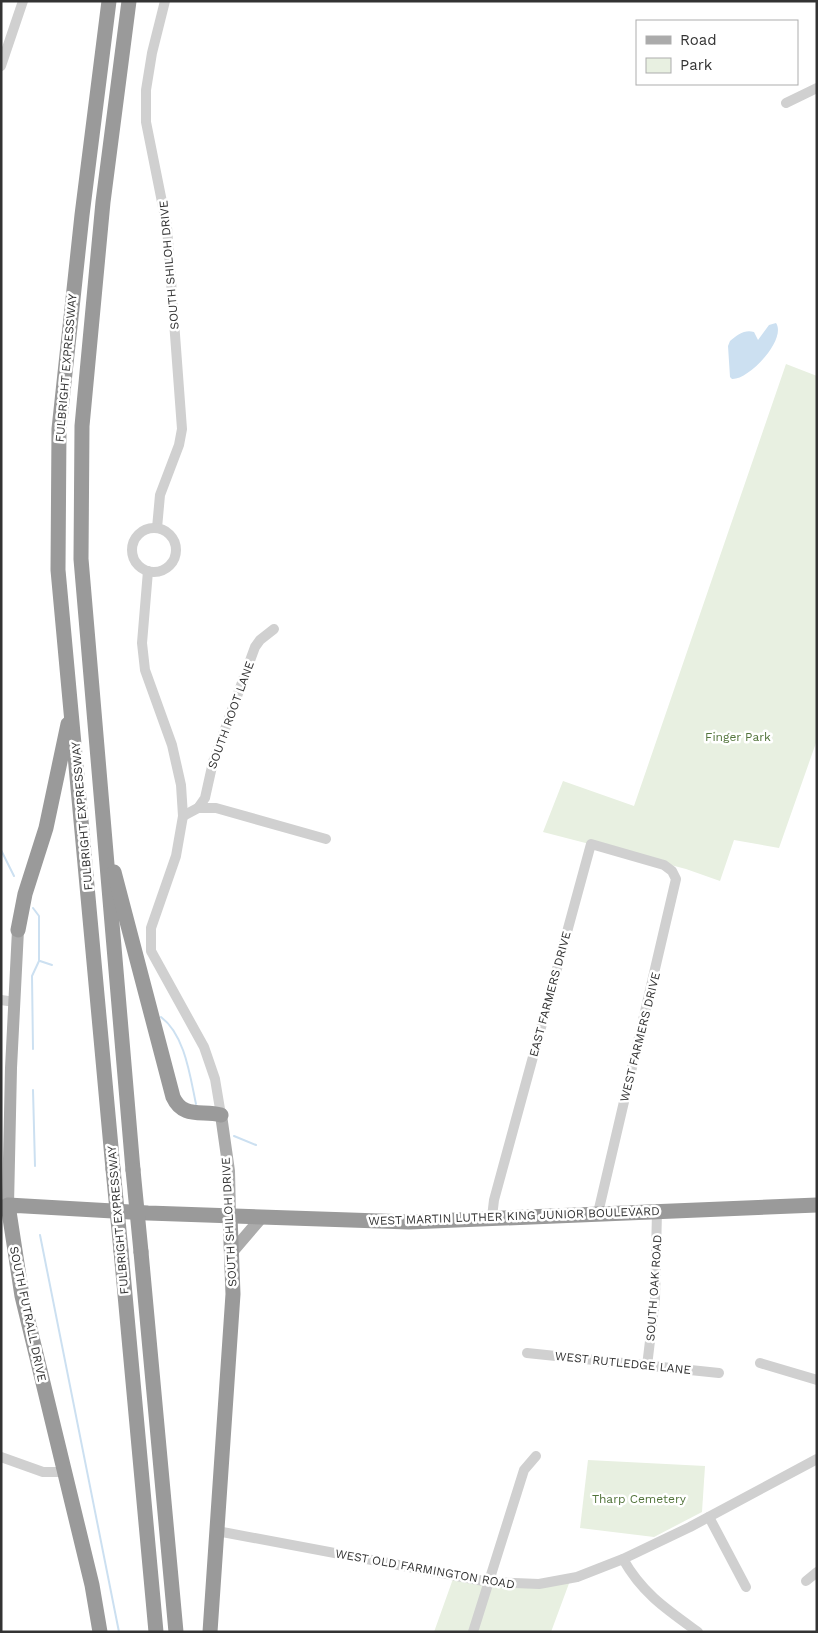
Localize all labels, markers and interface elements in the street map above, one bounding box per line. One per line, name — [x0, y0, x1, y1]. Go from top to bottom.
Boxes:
legend — [636, 20, 798, 85]
text: Road — [680, 31, 717, 49]
text: Park — [680, 56, 713, 74]
street label: SOUTH SHILOH DRIVE — [156, 199, 182, 330]
street label: FULBRIGHT EXPRESSWAY — [53, 293, 79, 443]
street label: SOUTH ROOT LANE — [205, 659, 257, 771]
park label: Finger Park — [705, 730, 771, 744]
street label: FULBRIGHT EXPRESSWAY — [69, 741, 95, 891]
street label: EAST FARMERS DRIVE — [526, 929, 574, 1058]
street label: WEST FARMERS DRIVE — [617, 970, 663, 1103]
street label: FULBRIGHT EXPRESSWAY — [105, 1145, 131, 1295]
street label: SOUTH SHILOH DRIVE — [219, 1157, 239, 1287]
street label: WEST MARTIN LUTHER KING JUNIOR BOULEVARD — [368, 1204, 660, 1228]
street label: SOUTH OAK ROAD — [643, 1234, 665, 1342]
street label: SOUTH FUTRALL DRIVE — [7, 1245, 49, 1383]
street label: WEST RUTLEDGE LANE — [554, 1349, 692, 1377]
park label: Tharp Cemetery — [592, 1492, 687, 1506]
street label: WEST OLD FARMINGTON ROAD — [334, 1546, 516, 1592]

